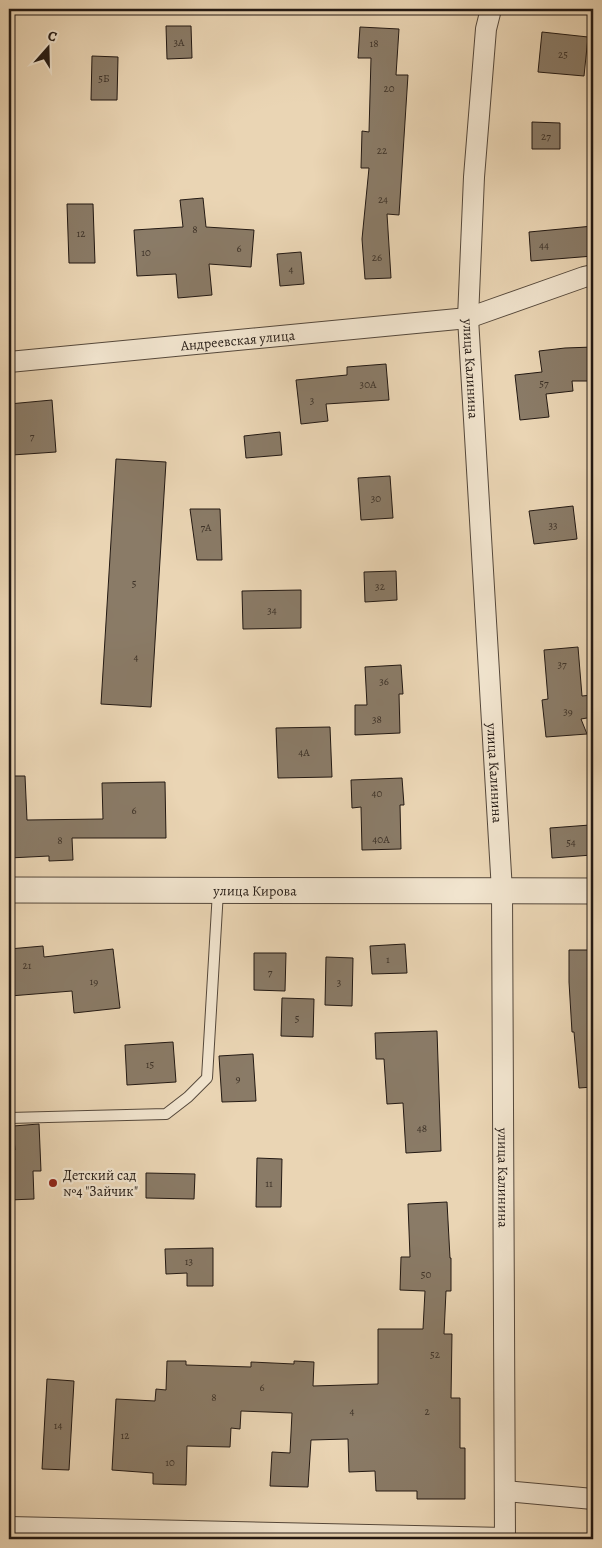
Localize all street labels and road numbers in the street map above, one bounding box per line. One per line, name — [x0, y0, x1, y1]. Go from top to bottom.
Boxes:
street label: улица Калинина — [459, 317, 483, 420]
street label: Андреевская улица — [179, 325, 296, 355]
street label: улица Калинина — [482, 721, 507, 824]
street label: улица Кирова — [212, 881, 297, 900]
street label: улица Калинина — [494, 1127, 513, 1228]

